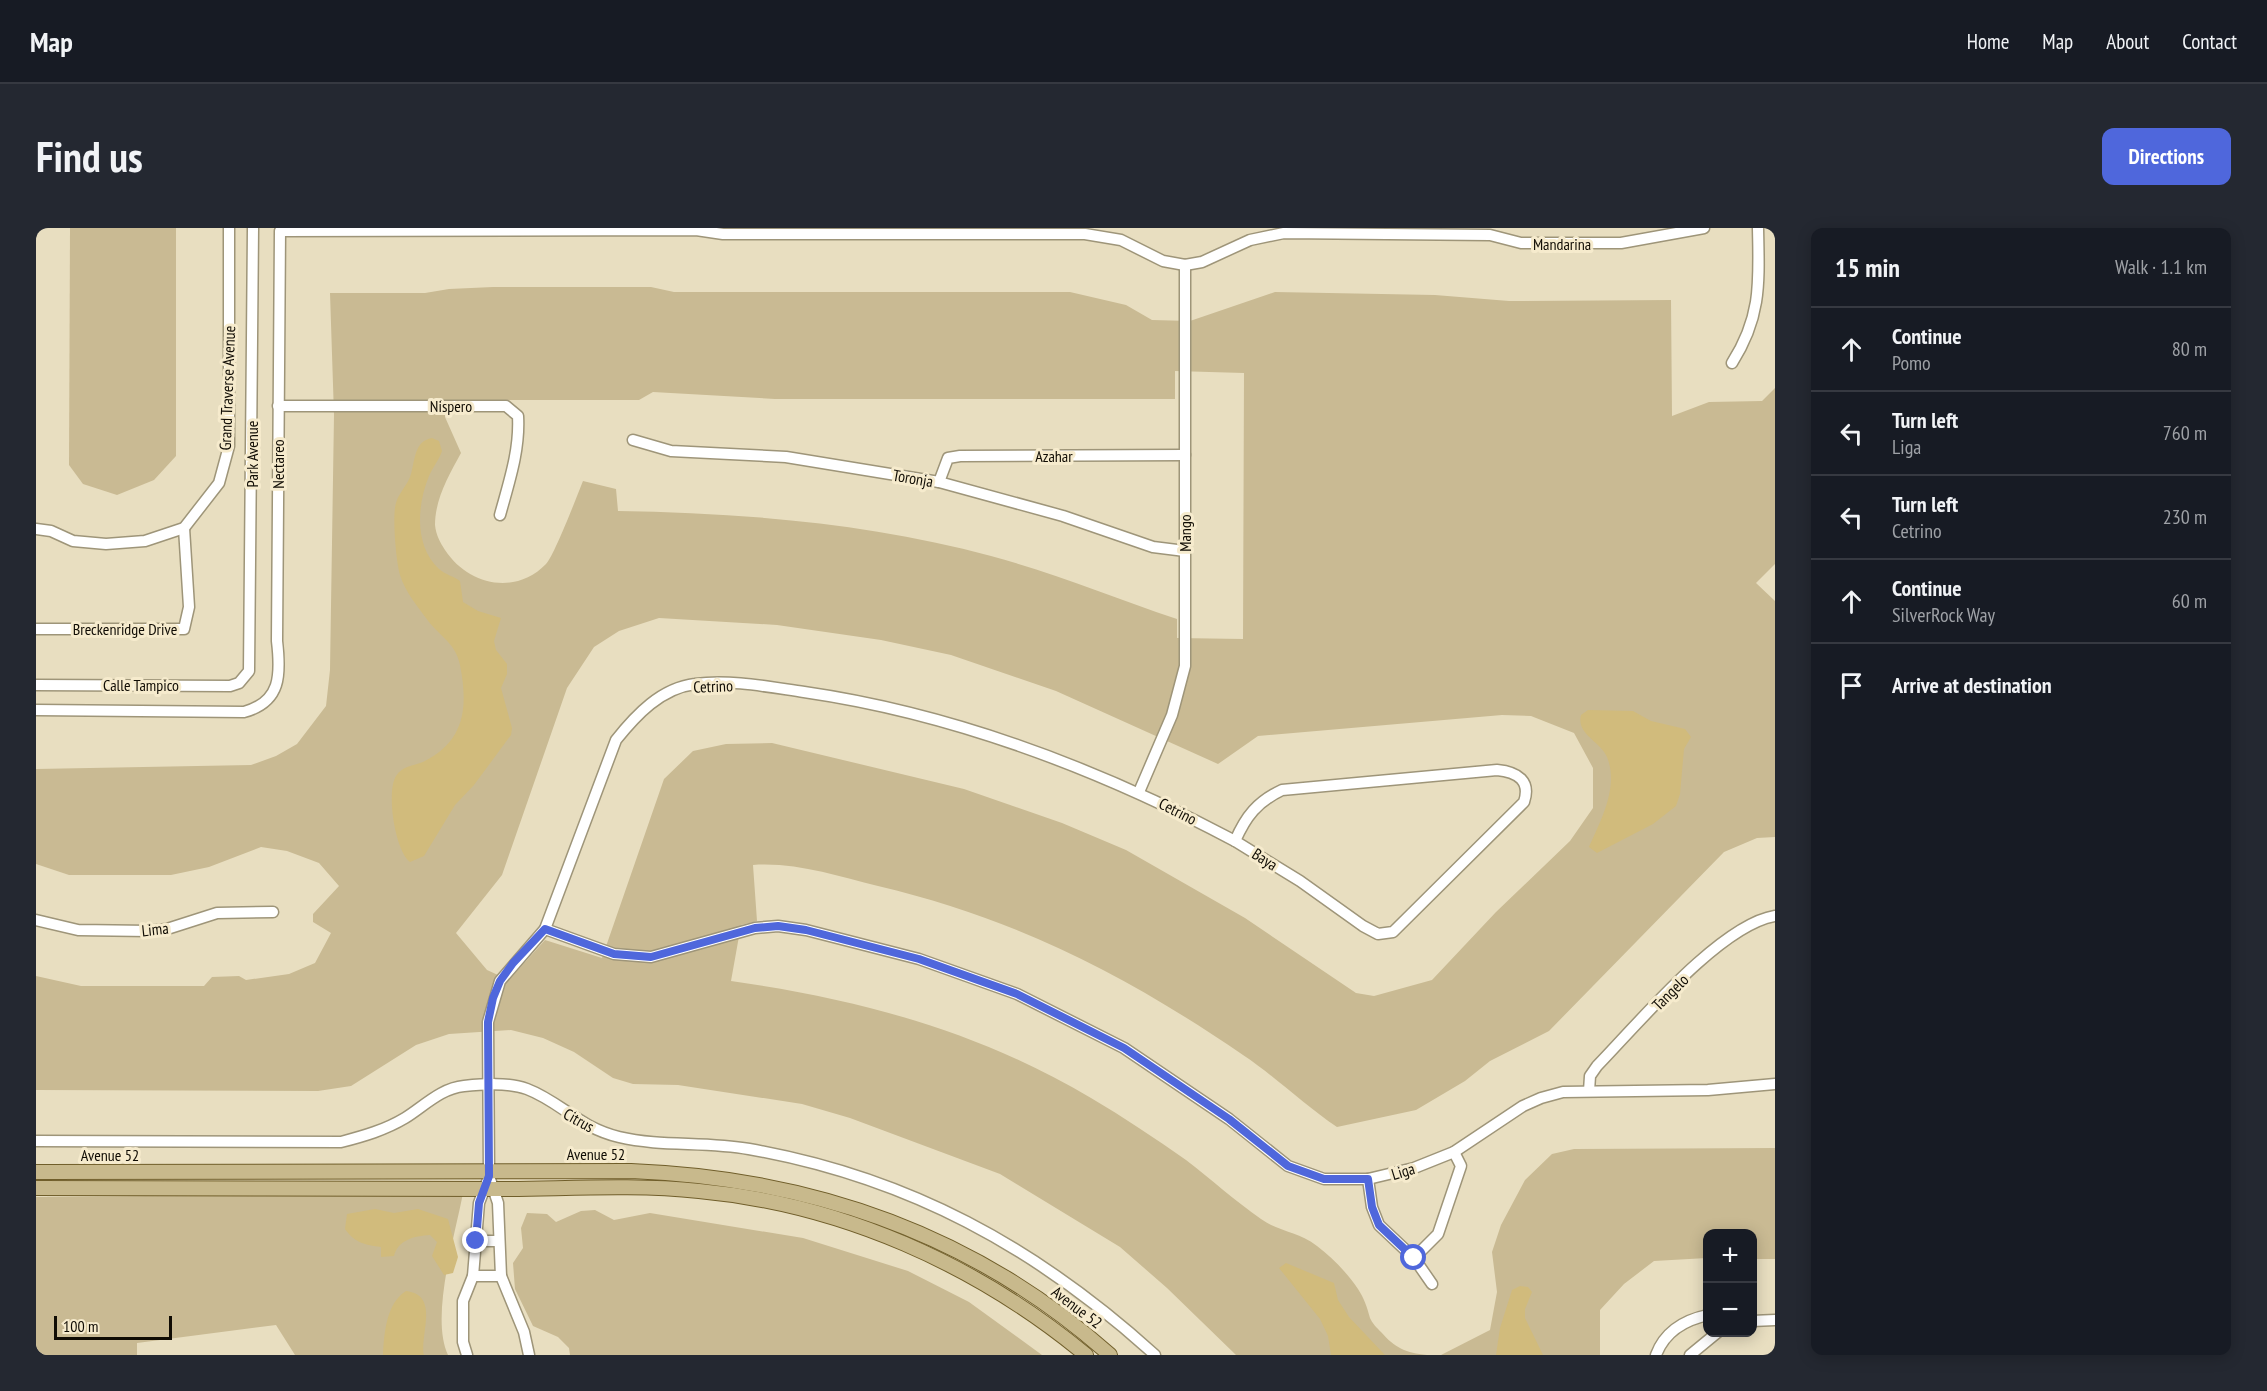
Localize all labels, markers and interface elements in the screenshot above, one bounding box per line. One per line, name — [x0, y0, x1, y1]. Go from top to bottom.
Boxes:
text: Map — [30, 23, 73, 60]
text: Home — [1967, 28, 2009, 55]
text: Map — [2042, 28, 2073, 55]
text: About — [2106, 28, 2149, 55]
text: Contact — [2182, 28, 2237, 55]
button: Directions — [2102, 128, 2231, 185]
text: Find us — [36, 129, 143, 184]
street label: Mandarina — [1533, 234, 1591, 254]
text: 15 min — [1835, 251, 1900, 284]
text: Walk · 1.1 km — [2115, 254, 2207, 280]
text: Continue — [1892, 322, 1962, 350]
street label: Grand Traverse Avenue — [215, 325, 239, 451]
icon: ahead — [1835, 333, 1868, 366]
text: 80 m — [2172, 336, 2207, 362]
text: Pomo — [1892, 350, 1931, 376]
street label: Nispero — [430, 396, 472, 416]
text: Turn left — [1892, 406, 1958, 434]
icon: left — [1835, 417, 1868, 450]
text: 760 m — [2163, 420, 2207, 446]
street label: Park Avenue — [242, 421, 262, 487]
text: Liga — [1892, 434, 1921, 460]
street label: Nectareo — [268, 439, 288, 489]
street label: Azahar — [1035, 446, 1073, 466]
street label: Toronja — [891, 465, 935, 491]
text: Turn left — [1892, 490, 1958, 518]
icon: left — [1835, 501, 1868, 534]
text: 230 m — [2163, 504, 2207, 530]
street label: Mango — [1175, 514, 1195, 552]
text: Cetrino — [1892, 518, 1942, 544]
text: Continue — [1892, 574, 1962, 602]
icon: ahead — [1835, 585, 1868, 618]
text: 60 m — [2172, 588, 2207, 614]
text: SilverRock Way — [1892, 602, 1995, 628]
street label: Breckenridge Drive — [73, 619, 177, 639]
icon: arrive — [1835, 669, 1868, 702]
text: Arrive at destination — [1892, 671, 2052, 699]
street label: Calle Tampico — [103, 675, 179, 695]
street label: Cetrino — [693, 675, 733, 697]
street label: Cetrino — [1156, 793, 1200, 829]
street label: Baya — [1249, 844, 1281, 874]
street label: Lima — [141, 918, 169, 940]
street label: Tangelo — [1648, 970, 1692, 1014]
street label: Citrus — [560, 1104, 598, 1136]
street label: Avenue 52 — [567, 1144, 625, 1164]
street label: Avenue 52 — [81, 1145, 139, 1165]
street label: Liga — [1389, 1158, 1417, 1184]
route end — [462, 1227, 488, 1253]
map controls — [1703, 1229, 1757, 1337]
button: + — [1703, 1229, 1757, 1283]
route start — [1400, 1244, 1426, 1270]
street label: Avenue 52 — [1048, 1281, 1106, 1333]
button: − — [1703, 1283, 1757, 1337]
scale bar — [54, 1313, 172, 1340]
text: 100 m — [63, 1316, 98, 1336]

